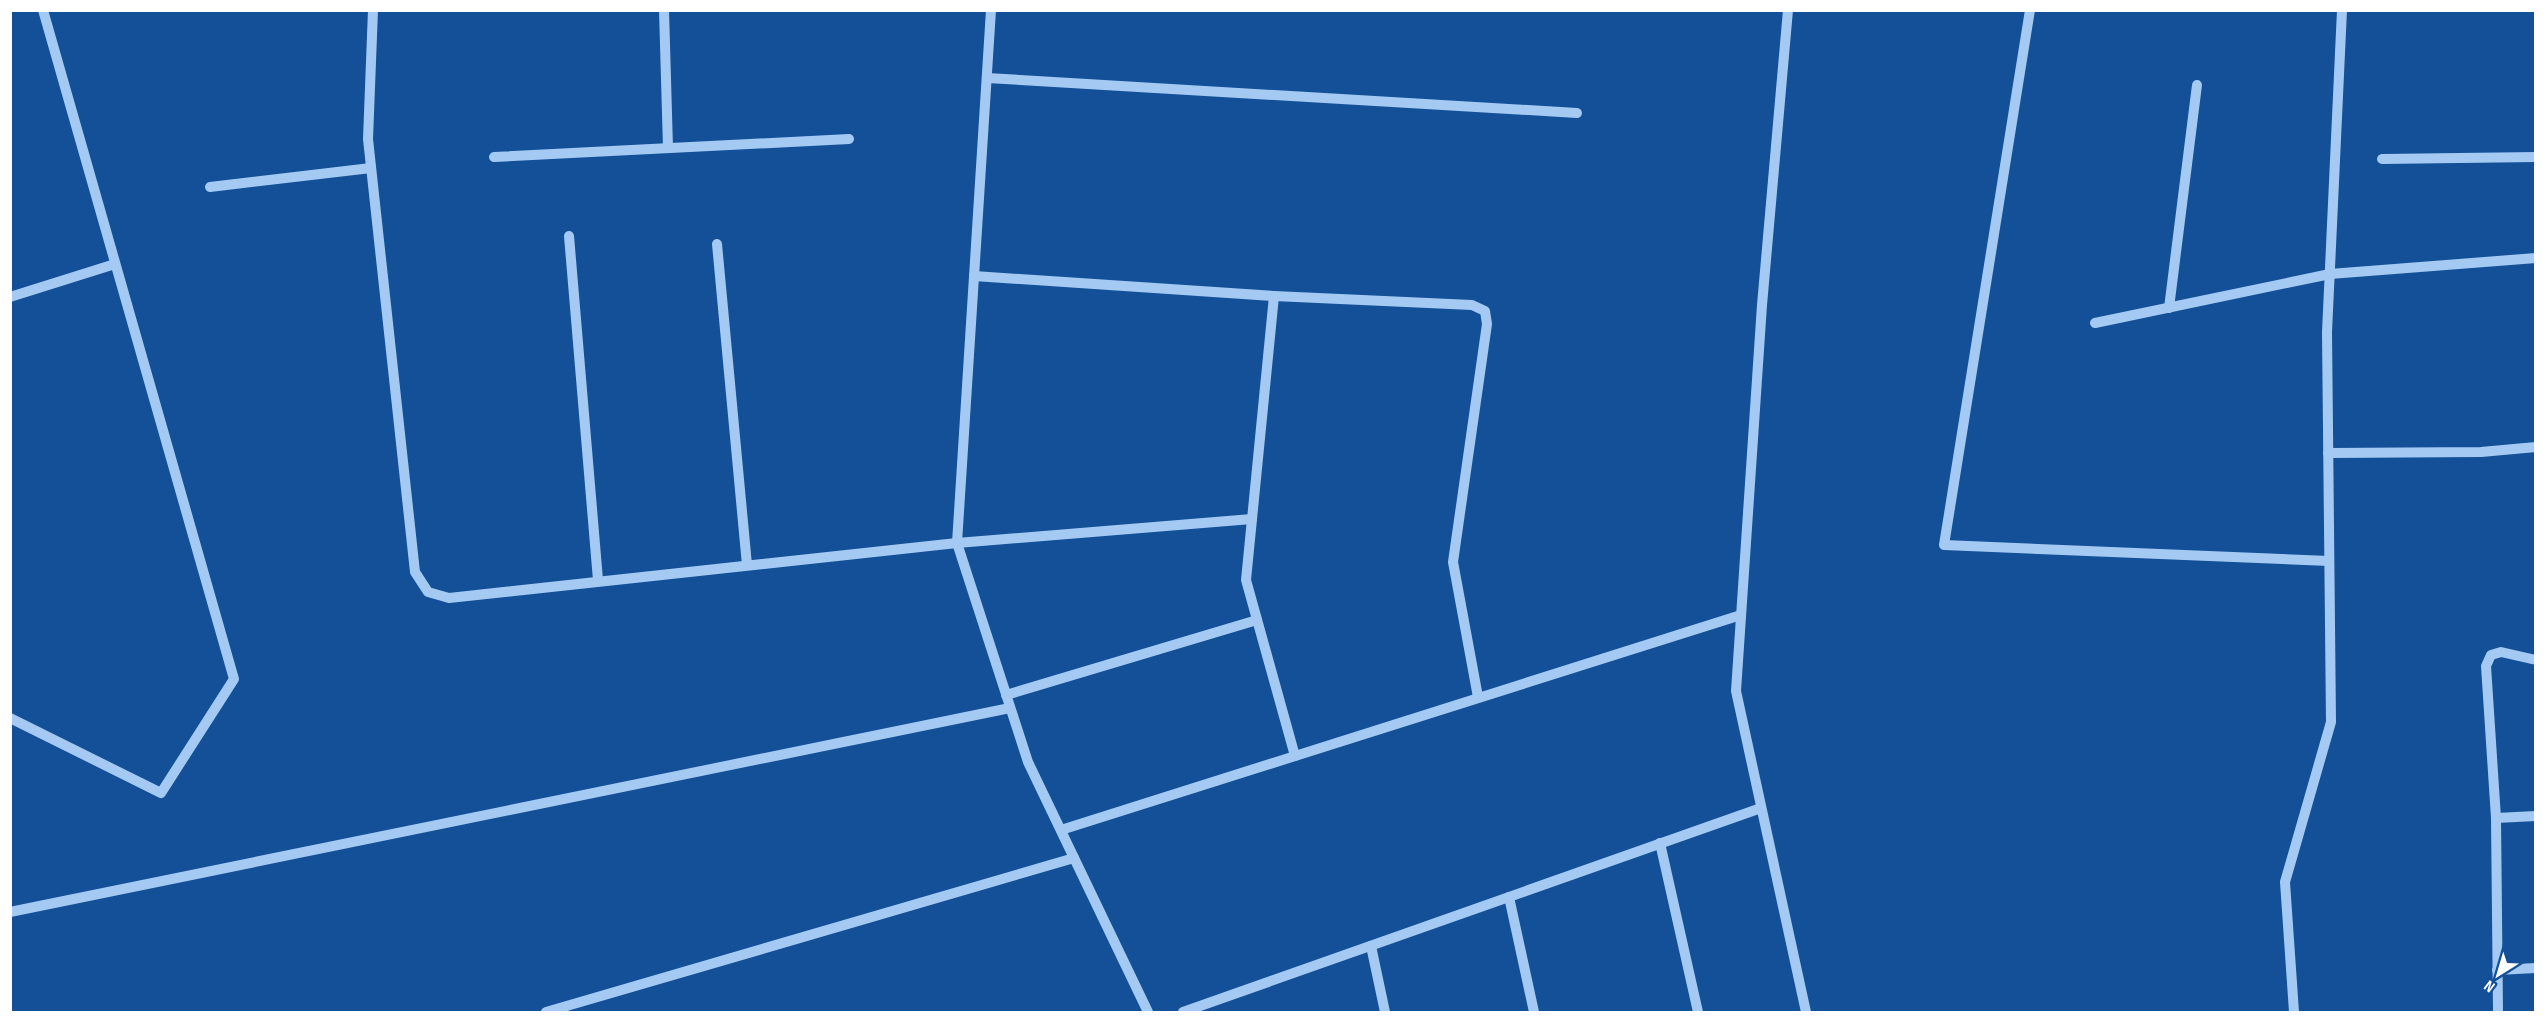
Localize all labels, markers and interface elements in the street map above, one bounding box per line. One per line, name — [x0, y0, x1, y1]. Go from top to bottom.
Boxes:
north arrow — [2468, 945, 2528, 1005]
text: N — [2481, 976, 2499, 996]

